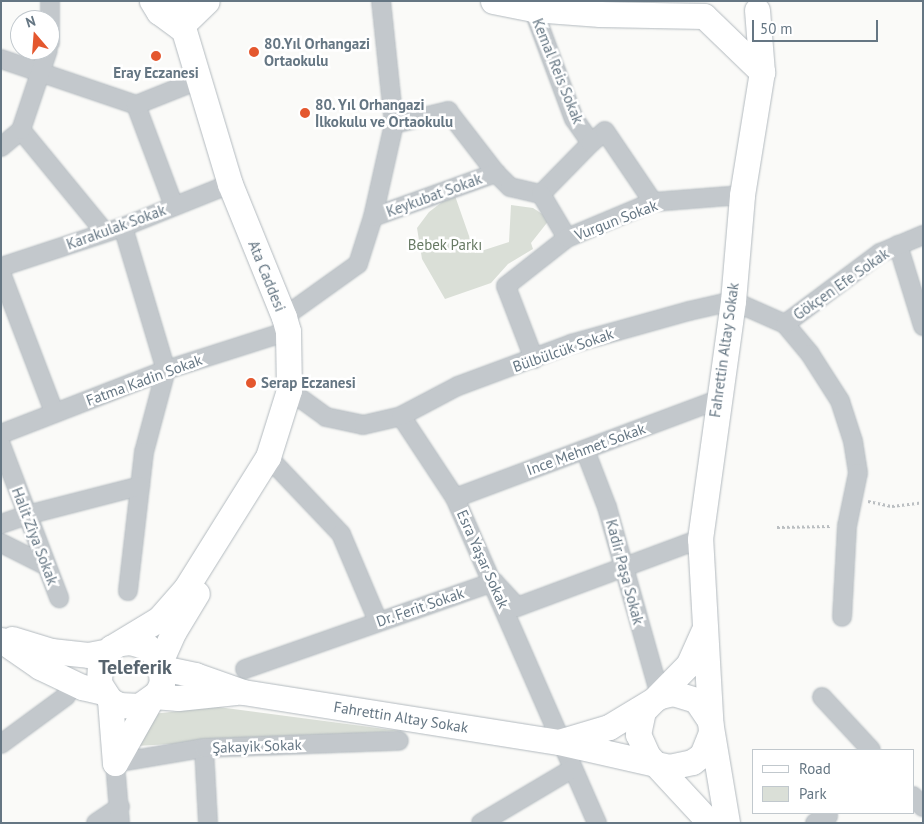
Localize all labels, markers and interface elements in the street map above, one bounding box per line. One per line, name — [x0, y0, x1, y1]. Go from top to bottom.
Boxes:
north arrow — [10, 10, 60, 60]
scale bar — [754, 10, 880, 42]
text: N — [24, 12, 38, 32]
street label: Kemal Reis Sokak — [529, 16, 587, 126]
text: 50 m — [760, 19, 793, 38]
place label: 80.Yıl Orhangazi Ortaokulu — [264, 34, 370, 69]
marker: 80.Yıl Orhangazi Ortaokulu — [248, 46, 260, 58]
marker: Eray Eczanesi — [150, 50, 162, 62]
place label: Eray Eczanesi — [113, 64, 199, 82]
place label: 80. Yıl Orhangazi İlkokulu ve Ortaokulu — [315, 95, 454, 130]
marker: 80. Yıl Orhangazi İlkokulu ve Ortaokulu — [299, 107, 311, 119]
street label: Keykubat Sokak — [384, 169, 484, 221]
street label: Vurgun Sokak — [572, 196, 660, 244]
street label: Karakulak Sokak — [64, 201, 168, 253]
park label: Bebek Parkı — [408, 236, 482, 254]
street label: Ata Caddesi — [245, 238, 289, 314]
street label: Gökçen Efe Sokak — [790, 244, 892, 324]
street label: Fahrettin Altay Sokak — [706, 281, 742, 419]
street label: Bülbülcük Sokak — [510, 324, 616, 376]
street label: Fatma Kadin Sokak — [84, 351, 204, 409]
place label: Serap Eczanesi — [261, 374, 356, 392]
marker: Serap Eczanesi — [245, 377, 257, 389]
street label: Ince Mehmet Sokak — [524, 419, 648, 479]
street label: Halit Ziya Sokak — [8, 484, 62, 588]
street label: Esra Yaşar Sokak — [453, 507, 513, 611]
street label: Kadir Paşa Sokak — [602, 517, 648, 627]
street label: Dr. Ferit Sokak — [373, 583, 467, 631]
district label: Teleferik — [98, 655, 172, 679]
street label: Fahrettin Altay Sokak — [332, 697, 470, 737]
street label: Şakayik Sokak — [212, 735, 302, 757]
legend — [752, 749, 914, 814]
text: Road — [799, 759, 831, 778]
text: Park — [799, 784, 827, 803]

